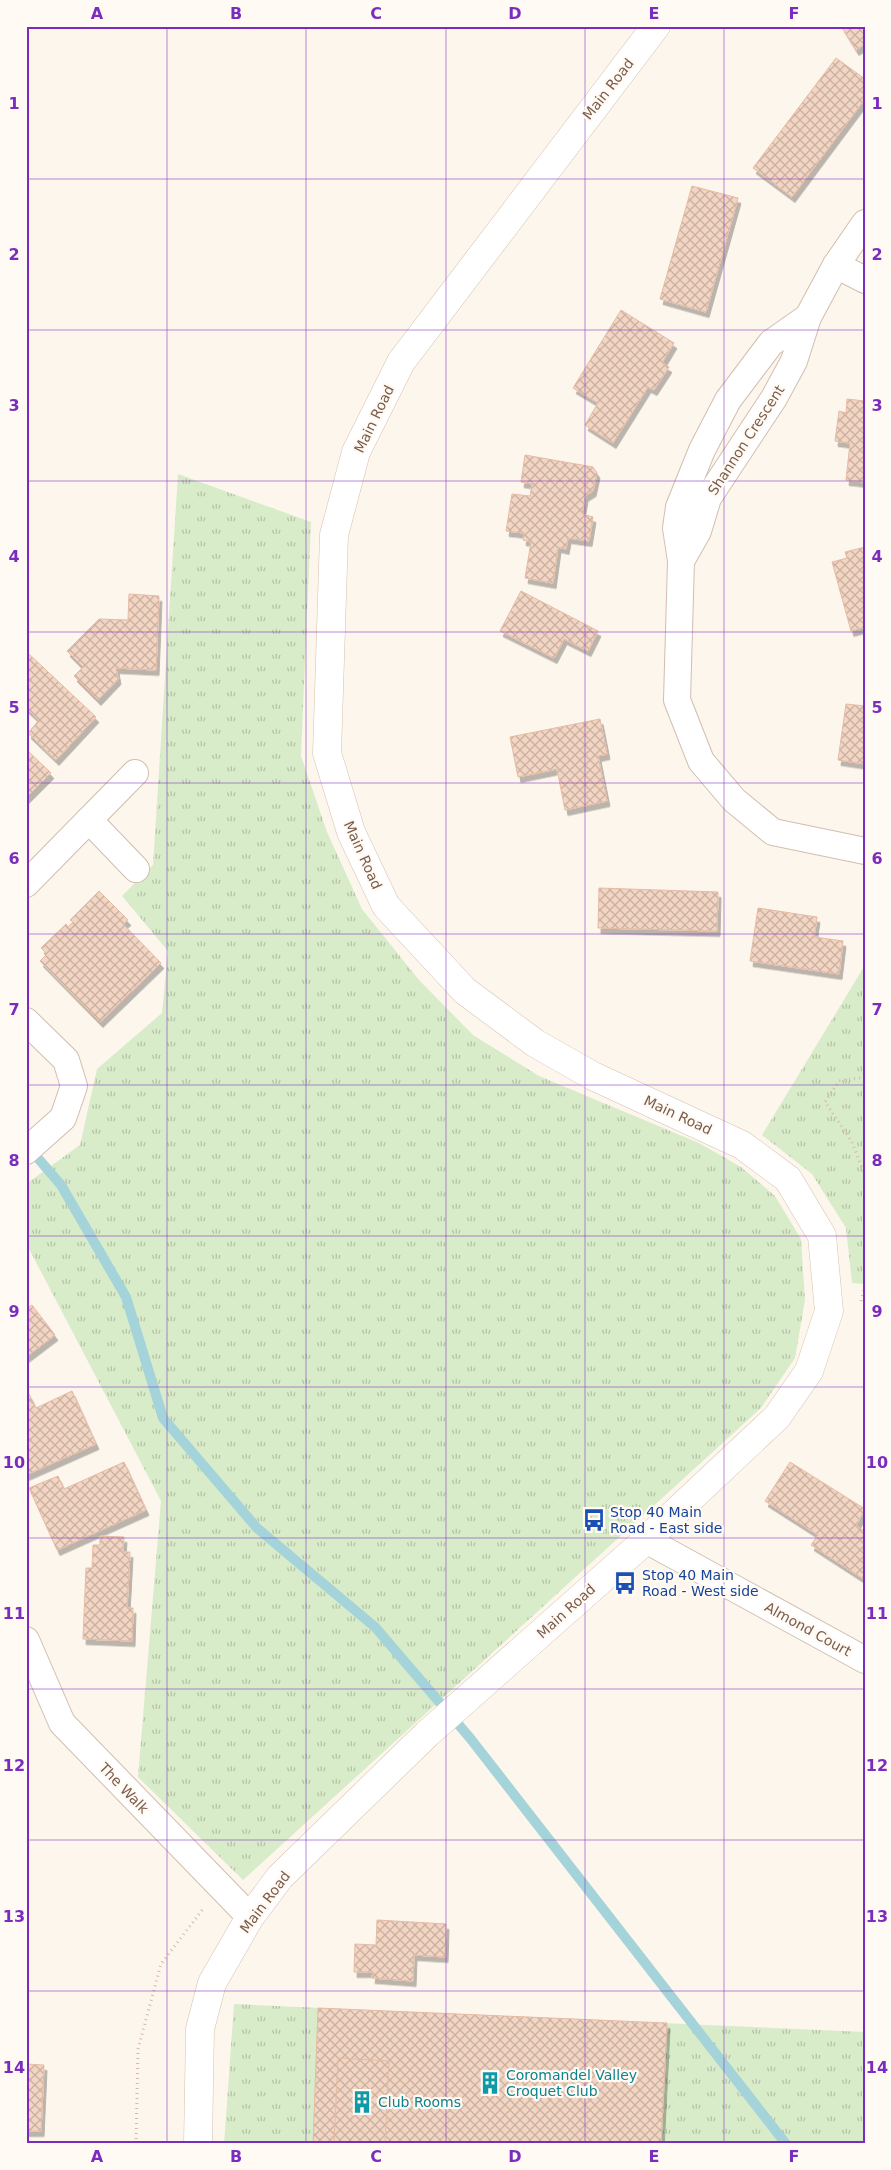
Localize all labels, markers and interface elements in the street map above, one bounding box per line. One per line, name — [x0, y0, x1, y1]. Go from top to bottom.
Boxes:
text: A — [91, 4, 104, 23]
text: B — [230, 4, 242, 23]
text: C — [370, 4, 382, 23]
text: D — [508, 4, 522, 23]
text: E — [649, 4, 659, 23]
text: F — [789, 4, 799, 23]
street label: Main Road — [579, 55, 637, 123]
text: 1 — [8, 94, 20, 113]
text: 1 — [871, 94, 883, 113]
text: 2 — [8, 245, 20, 264]
text: 2 — [871, 245, 883, 264]
street label: Shannon Crescent — [704, 382, 788, 498]
street label: Main Road — [351, 383, 397, 455]
text: 3 — [8, 396, 20, 415]
text: 3 — [871, 396, 883, 415]
text: 4 — [8, 547, 20, 566]
text: 4 — [871, 547, 883, 566]
text: 5 — [8, 698, 20, 717]
text: 5 — [871, 698, 883, 717]
street label: Main Road — [341, 818, 385, 892]
text: 6 — [8, 849, 20, 868]
text: 6 — [871, 849, 883, 868]
text: 7 — [8, 1000, 20, 1019]
text: 7 — [871, 1000, 883, 1019]
street label: Main Road — [642, 1092, 714, 1138]
text: 8 — [8, 1151, 20, 1170]
text: 8 — [871, 1151, 883, 1170]
text: 9 — [8, 1302, 20, 1321]
text: 9 — [871, 1302, 883, 1321]
text: 10 — [3, 1453, 25, 1472]
text: 10 — [866, 1453, 888, 1472]
place label: Stop 40 Main Road - East side — [610, 1504, 722, 1536]
bus stop icon: Stop 40 Main Road - East side — [581, 1507, 607, 1533]
place label: Stop 40 Main Road - West side — [642, 1567, 759, 1599]
bus stop icon: Stop 40 Main Road - West side — [612, 1570, 638, 1596]
street label: Main Road — [534, 1581, 598, 1641]
street label: Almond Court — [762, 1599, 854, 1660]
text: 11 — [3, 1604, 25, 1623]
text: 11 — [866, 1604, 888, 1623]
text: 12 — [3, 1756, 25, 1775]
text: 12 — [866, 1756, 888, 1775]
street label: The Walk — [95, 1759, 153, 1817]
street label: Main Road — [237, 1868, 293, 1936]
text: 13 — [3, 1907, 25, 1926]
text: 13 — [866, 1907, 888, 1926]
text: 14 — [3, 2058, 25, 2077]
text: 14 — [866, 2058, 888, 2077]
place label: Coromandel Valley Croquet Club — [506, 2067, 637, 2099]
building icon: Coromandel Valley Croquet Club — [477, 2070, 503, 2096]
building icon: Club Rooms — [349, 2089, 375, 2115]
place label: Club Rooms — [378, 2094, 461, 2110]
text: A — [91, 2147, 104, 2166]
text: B — [230, 2147, 242, 2166]
text: C — [370, 2147, 382, 2166]
text: D — [508, 2147, 522, 2166]
text: E — [649, 2147, 659, 2166]
text: F — [789, 2147, 799, 2166]

